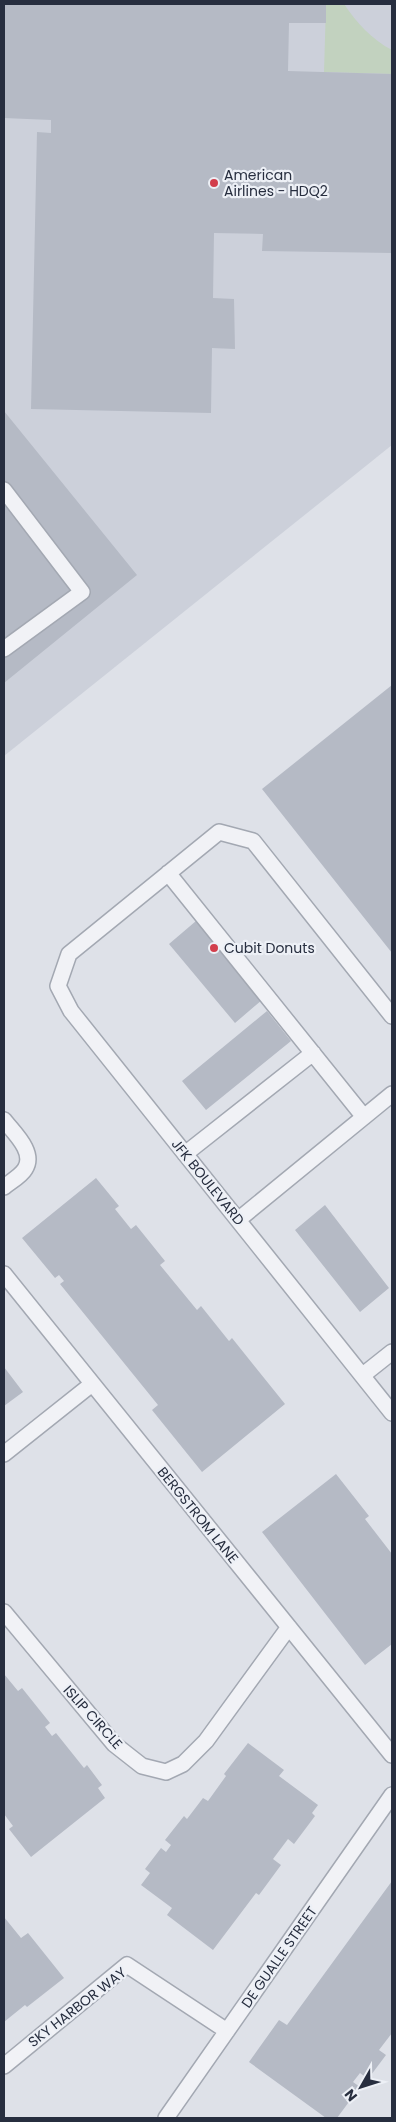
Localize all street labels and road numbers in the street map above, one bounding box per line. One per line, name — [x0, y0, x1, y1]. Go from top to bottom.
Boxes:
street label: JFK BOULEVARD — [167, 1134, 249, 1230]
street label: BERGSTROM LANE — [153, 1463, 243, 1567]
street label: ISLIP CIRCLE — [59, 1681, 127, 1753]
street label: DE GUALLE STREET — [236, 1902, 322, 2012]
street label: SKY HARBOR WAY — [24, 1962, 130, 2052]

